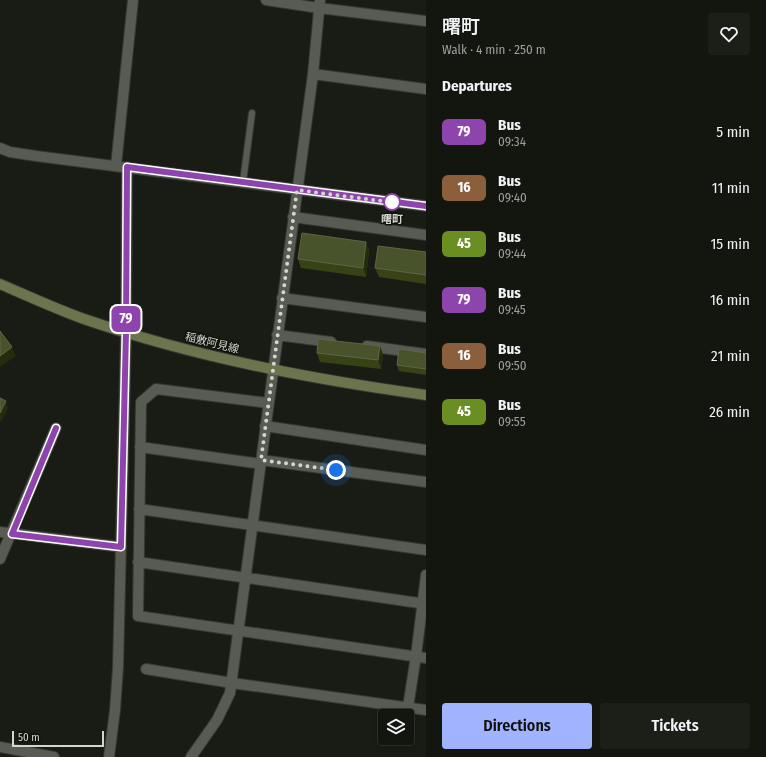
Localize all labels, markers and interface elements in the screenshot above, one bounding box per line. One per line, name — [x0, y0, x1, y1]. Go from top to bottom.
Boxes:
button: heart — [708, 13, 750, 55]
text: 曙町 — [442, 15, 480, 38]
text: Walk · 4 min · 250 m — [442, 42, 546, 57]
text: Departures — [442, 77, 512, 95]
text: Bus — [498, 116, 521, 134]
text: 79 — [457, 123, 471, 140]
text: 5 min — [716, 123, 750, 141]
text: 09:34 — [498, 134, 526, 149]
text: Bus — [498, 172, 521, 190]
text: 16 — [457, 179, 471, 196]
text: 11 min — [712, 179, 750, 197]
text: 09:40 — [498, 190, 527, 205]
marker: 曙町 — [383, 193, 401, 211]
place label: 曙町 — [381, 213, 403, 226]
text: Bus — [498, 228, 521, 246]
text: 45 — [457, 235, 471, 252]
text: 15 min — [711, 235, 750, 253]
text: 09:44 — [498, 246, 526, 261]
text: Bus — [498, 284, 521, 302]
text: 79 — [457, 291, 471, 308]
text: 16 min — [710, 291, 750, 309]
text: 09:45 — [498, 302, 526, 317]
line badge: 79 — [108, 306, 144, 332]
text: 79 — [119, 310, 133, 327]
street label: 稲敷阿見線 — [184, 330, 240, 356]
text: Bus — [498, 340, 521, 358]
text: 16 — [457, 347, 471, 364]
text: 21 min — [711, 347, 750, 365]
text: 09:50 — [498, 358, 527, 373]
text: Bus — [498, 396, 521, 414]
text: 45 — [457, 403, 471, 420]
text: 26 min — [709, 403, 750, 421]
text: 09:55 — [498, 414, 526, 429]
your location — [326, 460, 346, 480]
button: Directions — [442, 703, 592, 749]
button: Tickets — [600, 703, 750, 749]
map controls — [378, 709, 414, 745]
button: layers — [378, 709, 414, 745]
scale bar — [12, 729, 104, 748]
text: 50 m — [18, 731, 40, 744]

